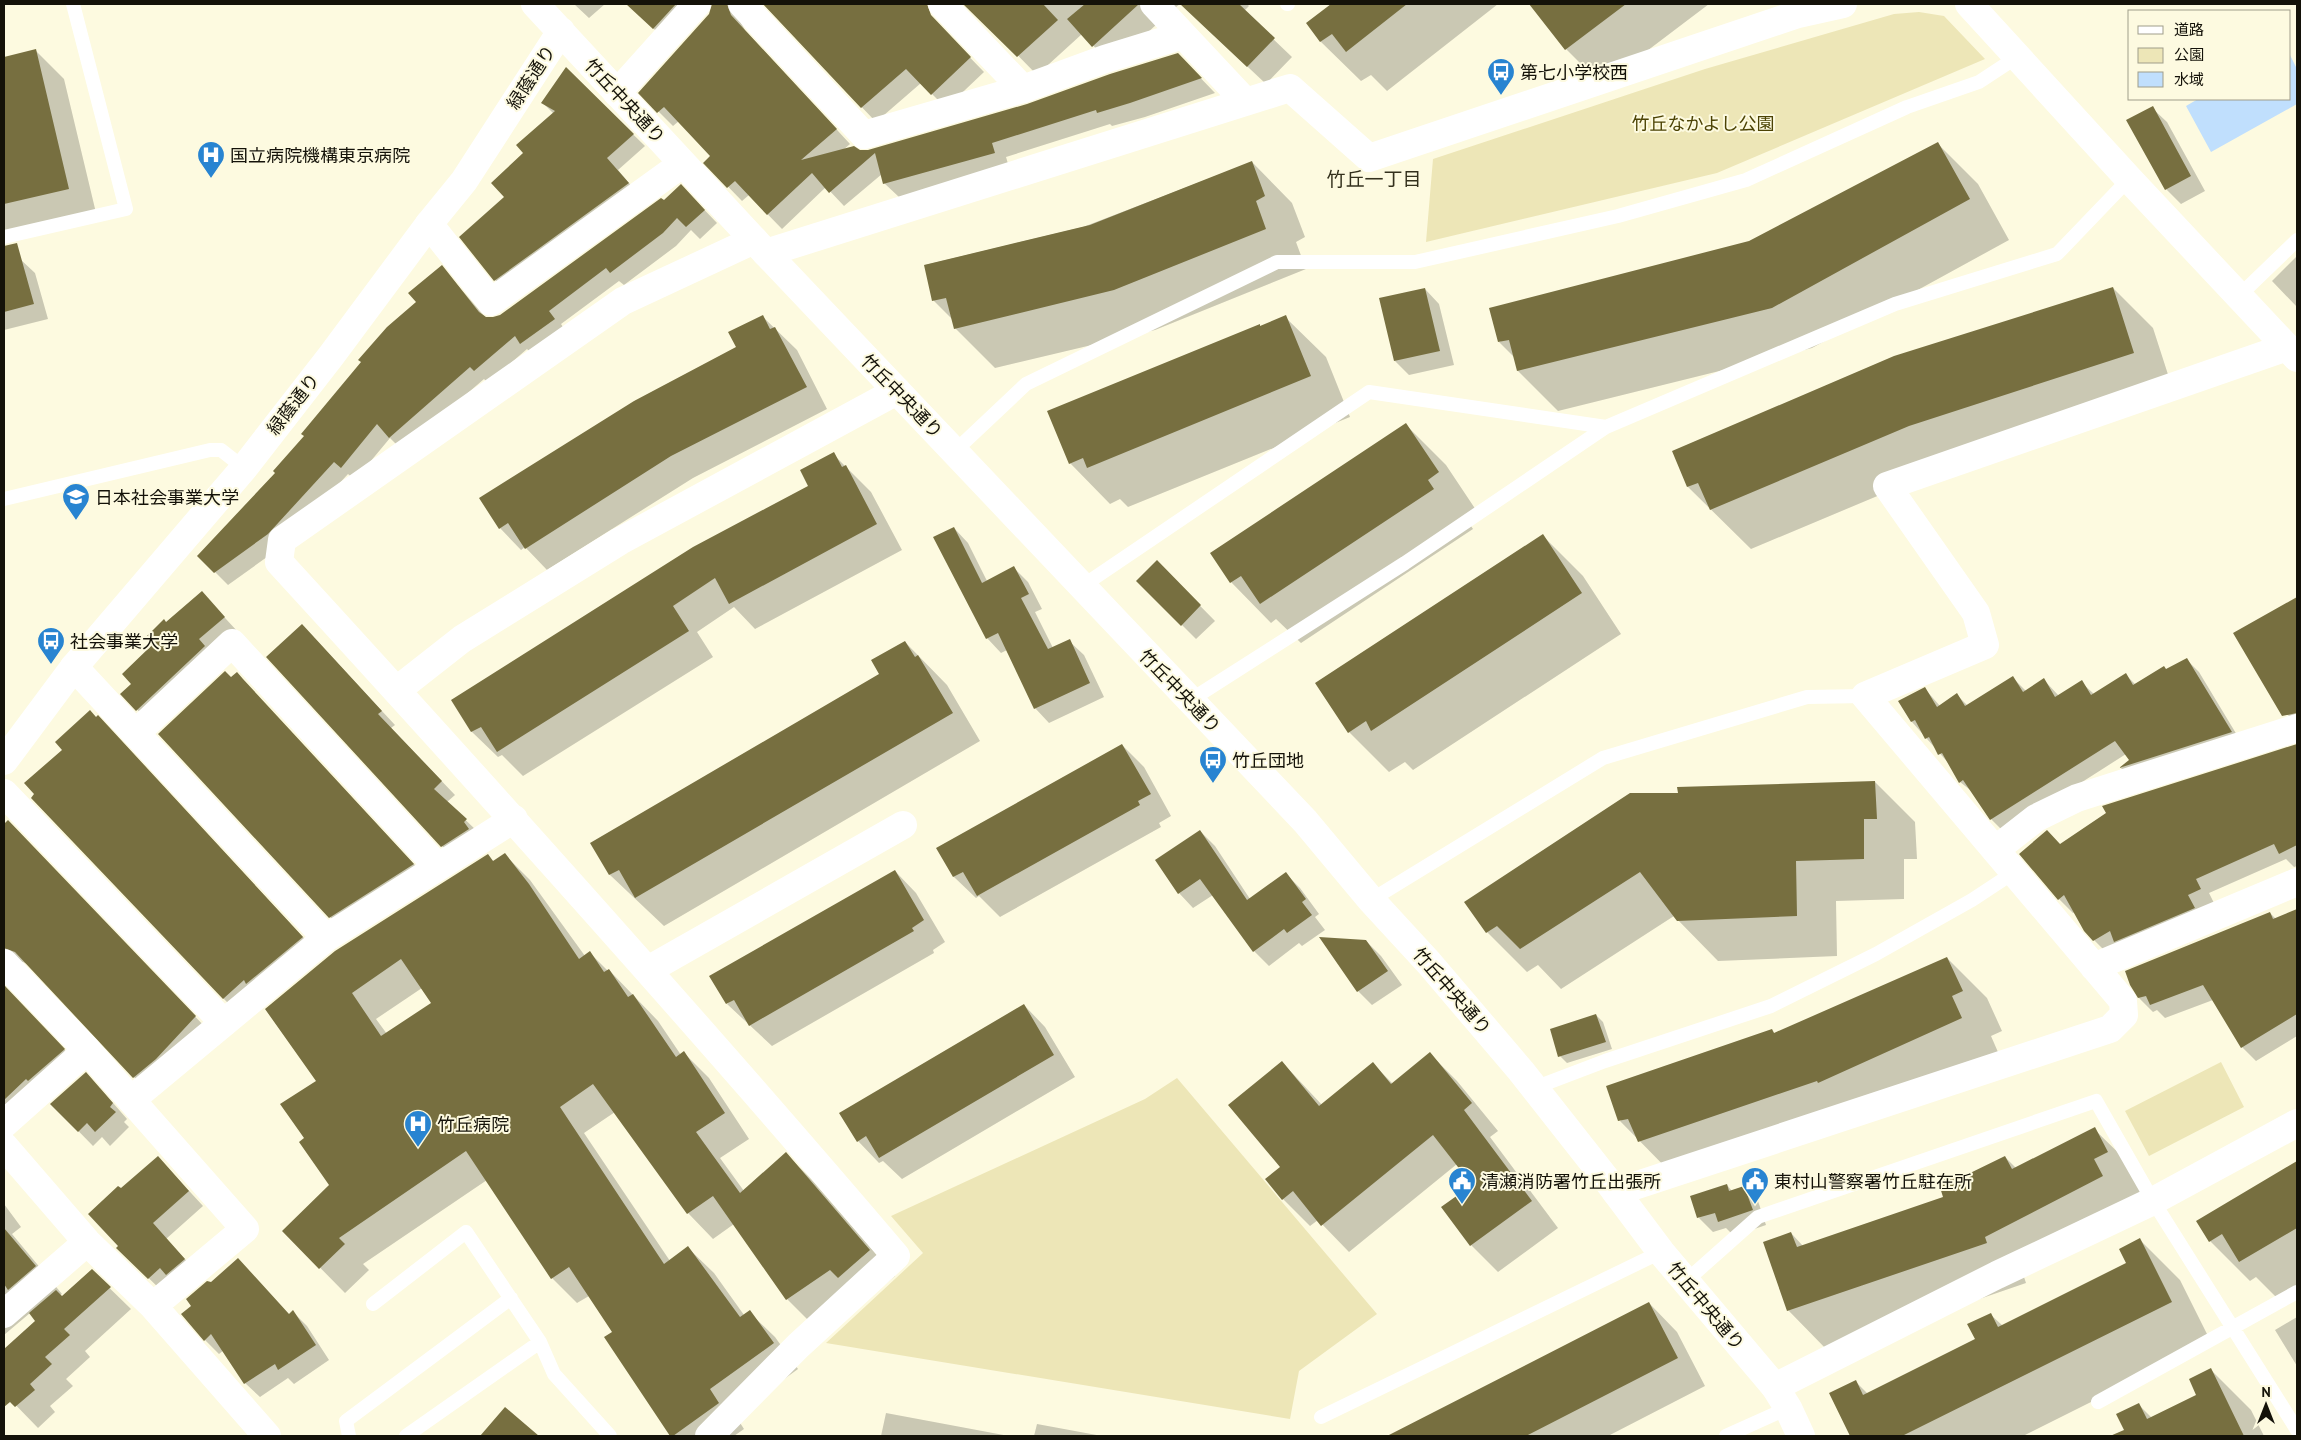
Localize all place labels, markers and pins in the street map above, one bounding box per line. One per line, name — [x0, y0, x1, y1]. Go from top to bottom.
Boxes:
bus stop icon: 第七小学校西 — [1486, 57, 1516, 96]
place label: 第七小学校西 — [1520, 61, 1628, 84]
hospital icon: 国立病院機構東京病院 — [196, 140, 226, 179]
place label: 国立病院機構東京病院 — [230, 144, 410, 167]
school or university icon: 日本社会事業大学 — [61, 482, 91, 521]
place label: 日本社会事業大学 — [95, 486, 239, 509]
bus stop icon: 社会事業大学 — [36, 626, 66, 665]
place label: 社会事業大学 — [70, 630, 178, 653]
bus stop icon: 竹丘団地 — [1198, 745, 1228, 784]
place label: 竹丘団地 — [1232, 749, 1304, 772]
hospital icon: 竹丘病院 — [403, 1109, 433, 1148]
place label: 竹丘病院 — [437, 1113, 509, 1136]
public building icon: 清瀬消防署竹丘出張所 — [1447, 1166, 1477, 1205]
public building icon: 東村山警察署竹丘駐在所 — [1740, 1166, 1770, 1205]
place label: 清瀬消防署竹丘出張所 — [1481, 1170, 1661, 1193]
place label: 東村山警察署竹丘駐在所 — [1774, 1170, 1972, 1193]

